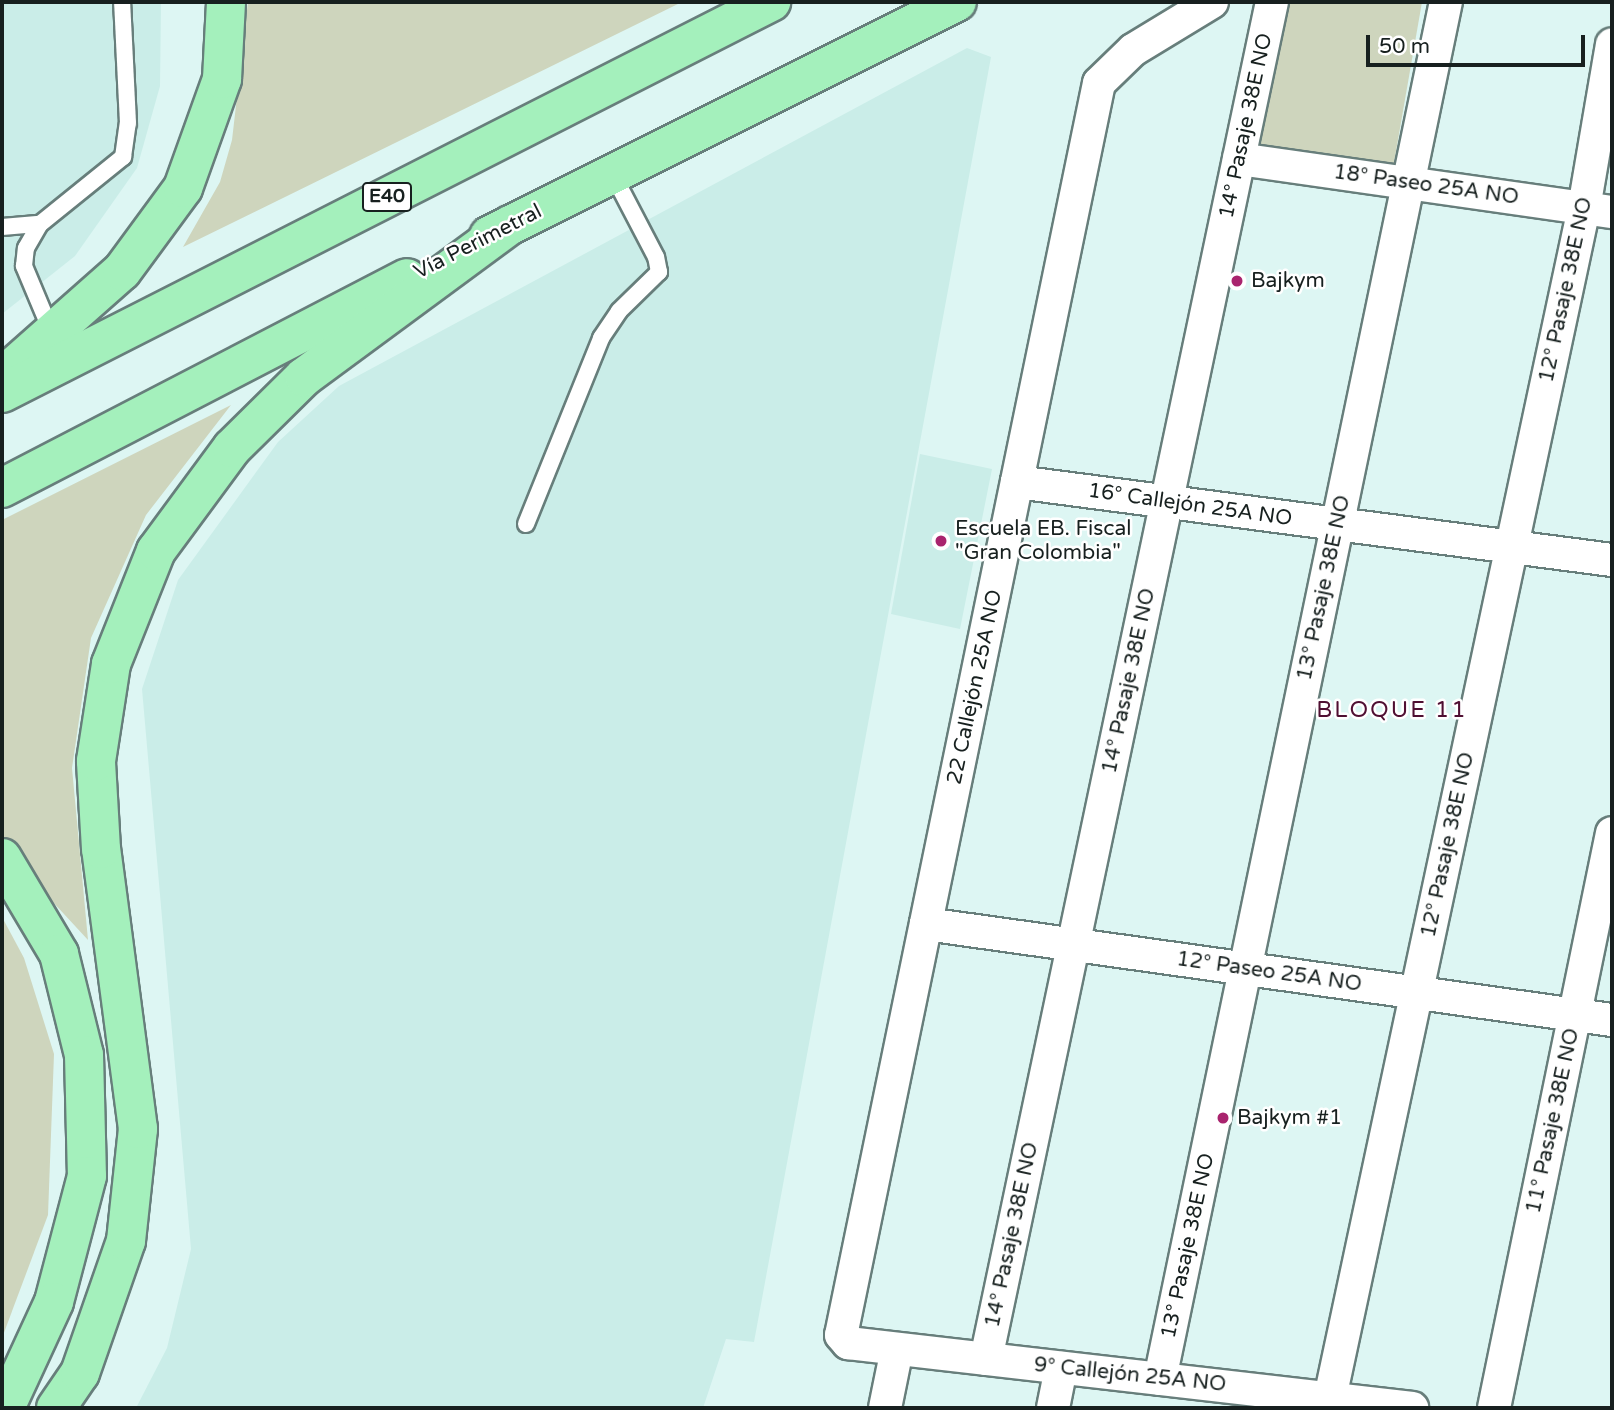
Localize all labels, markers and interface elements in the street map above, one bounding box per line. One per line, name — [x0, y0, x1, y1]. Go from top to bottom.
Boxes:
scale bar — [1369, 21, 1588, 65]
street label: 14° Pasaje 38E NO — [1214, 31, 1278, 221]
text: 50 m — [1379, 34, 1430, 59]
street label: 18° Paseo 25A NO — [1332, 160, 1520, 210]
road number: E40 — [361, 182, 413, 212]
street label: 12° Pasaje 38E NO — [1534, 195, 1598, 385]
street label: Vía Perimetral — [410, 199, 546, 285]
place label: Bajkym — [1251, 268, 1325, 294]
marker: Bajkym — [1229, 273, 1245, 289]
street label: 16° Callejón 25A NO — [1086, 478, 1294, 532]
street label: 13° Pasaje 38E NO — [1292, 493, 1356, 683]
place label: Escuela EB. Fiscal "Gran Colombia" — [955, 516, 1132, 566]
marker: Escuela EB. Fiscal "Gran Colombia" — [933, 533, 949, 549]
street label: 14° Pasaje 38E NO — [1097, 586, 1161, 776]
street label: 22 Callejón 25A NO — [942, 587, 1008, 787]
district label: BLOQUE 11 — [1317, 696, 1467, 724]
street label: 12° Pasaje 38E NO — [1416, 750, 1480, 940]
street label: 12° Paseo 25A NO — [1175, 947, 1363, 997]
street label: 11° Pasaje 38E NO — [1521, 1026, 1585, 1216]
place label: Bajkym #1 — [1237, 1105, 1342, 1131]
marker: Bajkym #1 — [1215, 1110, 1231, 1126]
street label: 14° Pasaje 38E NO — [980, 1140, 1044, 1330]
street label: 13° Pasaje 38E NO — [1156, 1151, 1220, 1341]
street label: 9° Callejón 25A NO — [1033, 1352, 1227, 1398]

